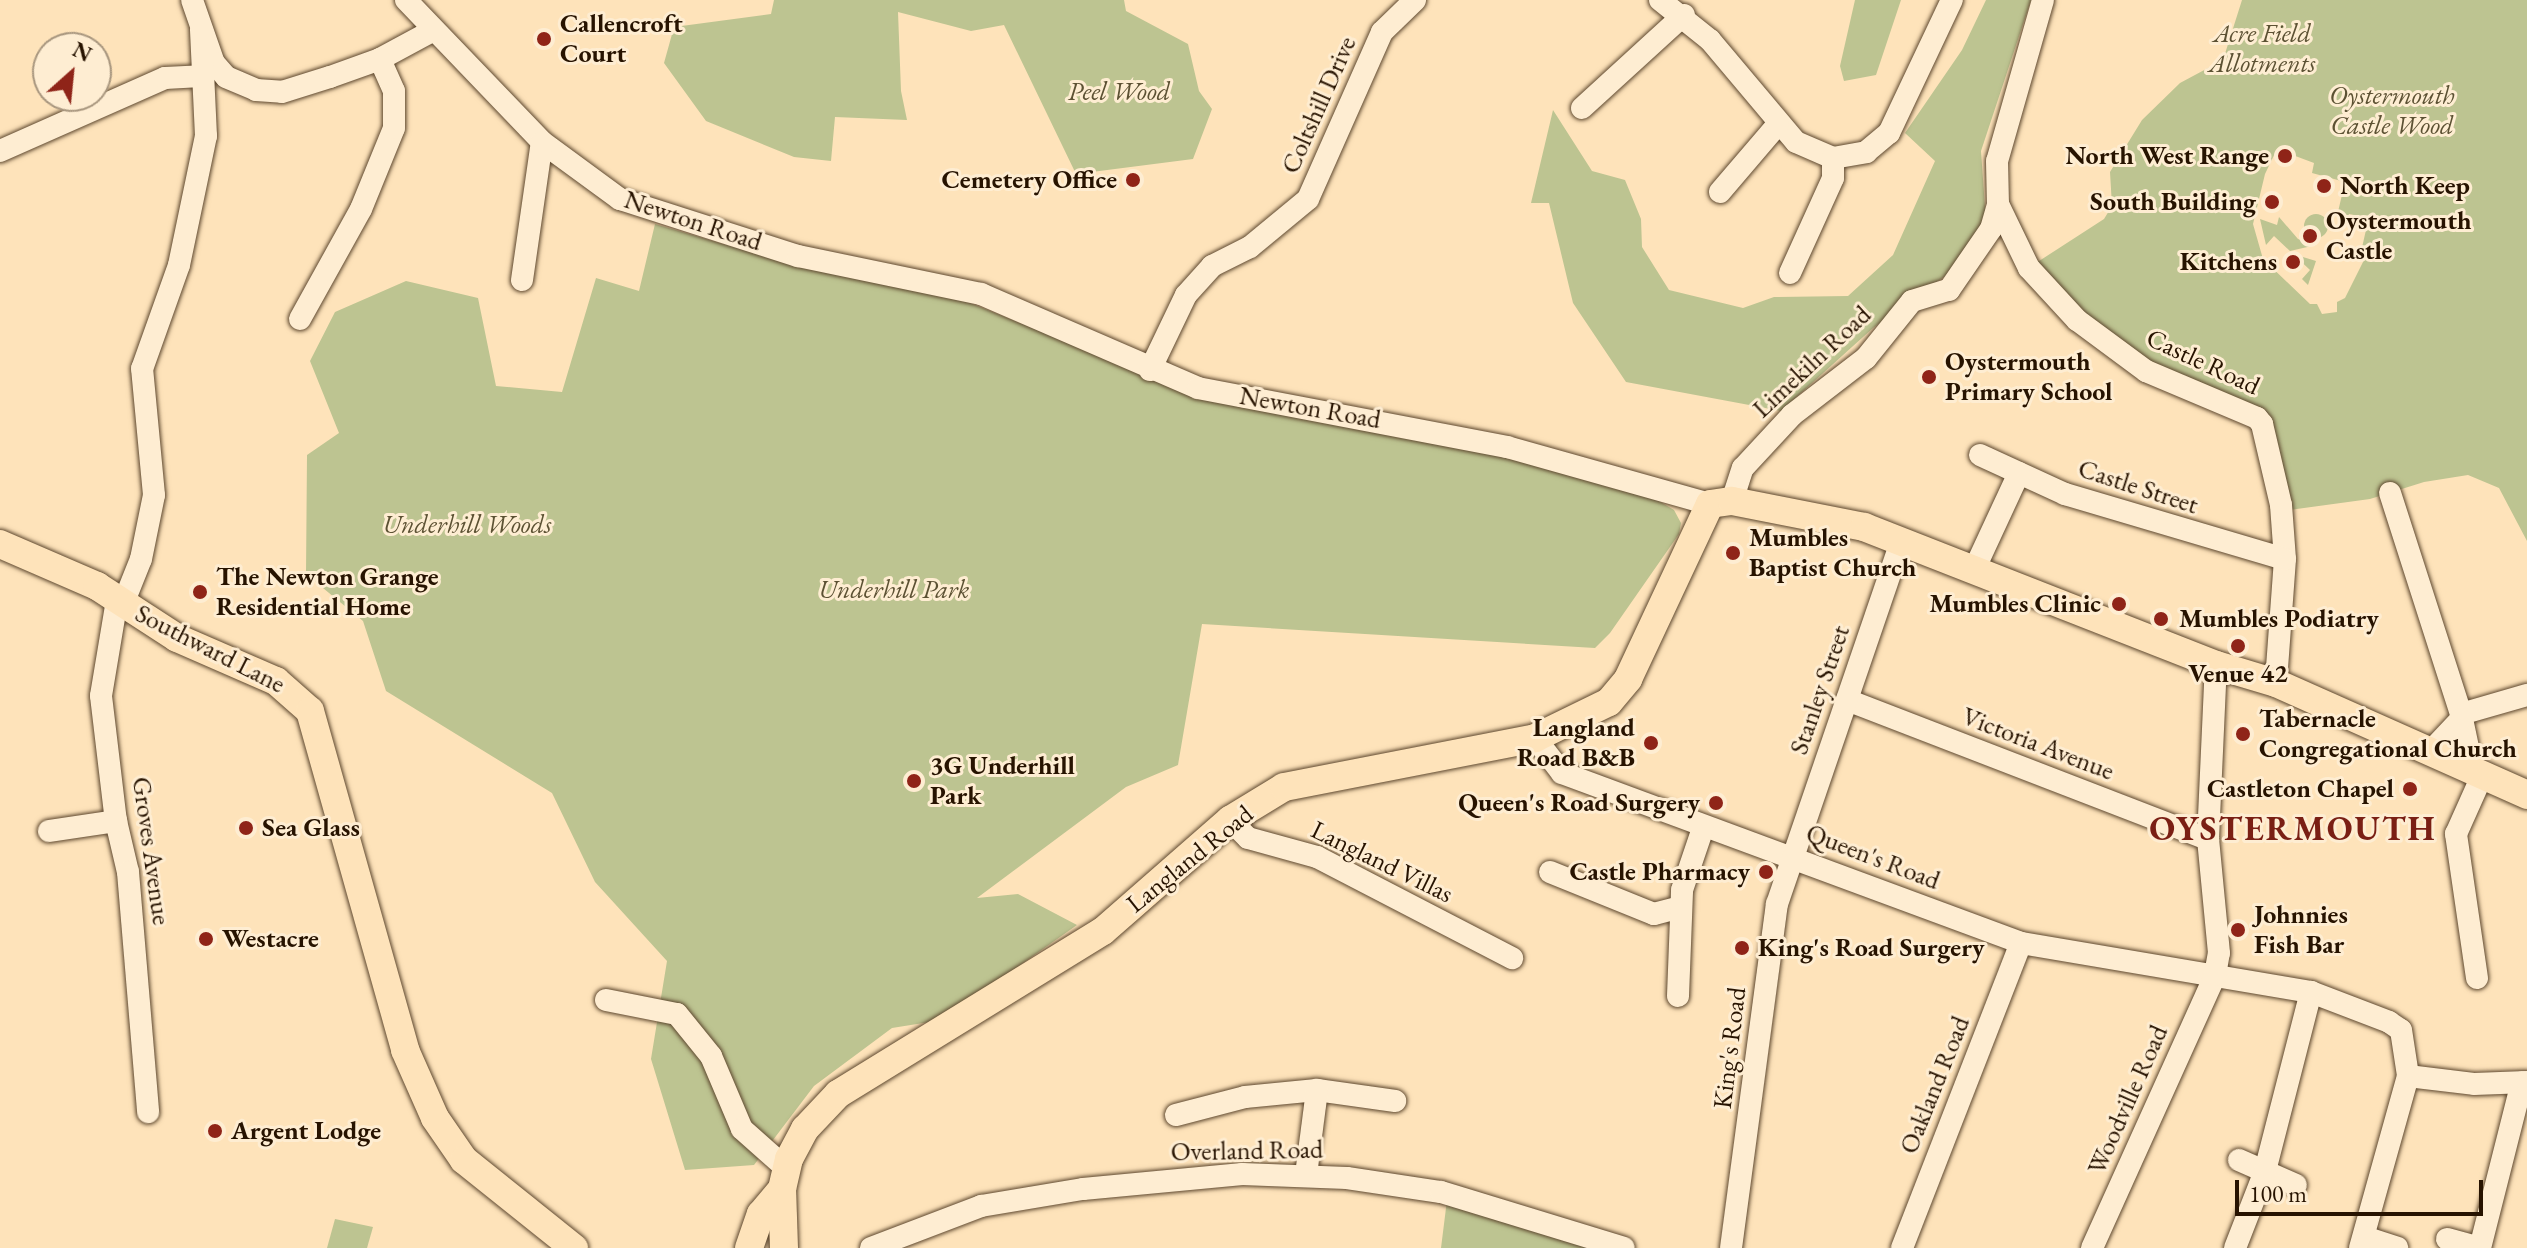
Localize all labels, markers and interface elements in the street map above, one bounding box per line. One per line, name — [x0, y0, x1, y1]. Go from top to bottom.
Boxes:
place label: Callencroft Court — [560, 8, 683, 70]
park label: Acre Field Allotments — [2209, 18, 2315, 80]
marker: Callencroft Court — [535, 30, 553, 48]
north arrow — [32, 32, 112, 112]
street label: Coltshill Drive — [1275, 32, 1363, 178]
text: N — [68, 35, 97, 69]
park label: Peel Wood — [1068, 76, 1170, 108]
park label: Oystermouth Castle Wood — [2329, 80, 2455, 142]
place label: North West Range — [2065, 140, 2269, 172]
marker: North West Range — [2276, 147, 2294, 165]
place label: Cemetery Office — [941, 164, 1117, 196]
place label: North Keep — [2340, 170, 2470, 202]
marker: Cemetery Office — [1124, 171, 1142, 189]
marker: North Keep — [2315, 177, 2333, 195]
street label: Newton Road — [620, 184, 766, 258]
place label: South Building — [2090, 186, 2256, 218]
marker: South Building — [2263, 193, 2281, 211]
place label: Oystermouth Castle — [2326, 205, 2471, 266]
marker: Oystermouth Castle — [2301, 227, 2319, 245]
place label: Kitchens — [2180, 246, 2277, 278]
marker: Kitchens — [2284, 253, 2302, 271]
street label: Limekiln Road — [1746, 299, 1878, 425]
street label: Castle Road — [2141, 322, 2265, 402]
place label: Oystermouth Primary School — [1945, 346, 2112, 408]
marker: Oystermouth Primary School — [1920, 368, 1938, 386]
street label: Newton Road — [1237, 380, 1383, 436]
street label: Castle Street — [2074, 453, 2202, 521]
park label: Underhill Woods — [383, 509, 551, 541]
place label: Mumbles Baptist Church — [1749, 522, 1916, 584]
marker: Mumbles Baptist Church — [1724, 544, 1742, 562]
place label: The Newton Grange Residential Home — [216, 561, 439, 622]
park label: Underhill Park — [819, 574, 969, 606]
marker: The Newton Grange Residential Home — [191, 583, 209, 601]
place label: Mumbles Clinic — [1929, 588, 2101, 620]
marker: Mumbles Clinic — [2108, 593, 2130, 615]
street label: Southward Lane — [130, 598, 290, 700]
place label: Mumbles Podiatry — [2179, 603, 2379, 635]
marker: Mumbles Podiatry — [2150, 608, 2172, 630]
street label: Stanley Street — [1783, 621, 1857, 759]
marker: Venue 42 — [2229, 637, 2247, 655]
place label: Venue 42 — [2188, 658, 2288, 690]
street label: Victoria Avenue — [1958, 701, 2118, 787]
place label: Tabernacle Congregational Church — [2259, 703, 2517, 764]
place label: Langland Road B&B — [1517, 712, 1635, 774]
marker: Tabernacle Congregational Church — [2234, 725, 2252, 743]
marker: Langland Road B&B — [1642, 734, 1660, 752]
place label: 3G Underhill Park — [930, 750, 1075, 812]
marker: 3G Underhill Park — [905, 772, 923, 790]
place label: Castleton Chapel — [2207, 773, 2394, 805]
street label: Groves Avenue — [125, 775, 177, 927]
marker: Castleton Chapel — [2401, 780, 2419, 798]
place label: Queen's Road Surgery — [1458, 787, 1700, 819]
marker: Queen's Road Surgery — [1707, 794, 1725, 812]
street label: Langland Road — [1120, 799, 1260, 919]
district label: OYSTERMOUTH — [2149, 809, 2437, 849]
place label: Sea Glass — [262, 812, 360, 844]
street label: Langland Villas — [1306, 814, 1458, 910]
street label: Queen's Road — [1802, 817, 1944, 897]
marker: Sea Glass — [237, 819, 255, 837]
place label: Castle Pharmacy — [1569, 856, 1750, 888]
marker: Castle Pharmacy — [1757, 863, 1775, 881]
place label: Johnnies Fish Bar — [2254, 899, 2348, 960]
marker: Johnnies Fish Bar — [2229, 921, 2247, 939]
place label: Westacre — [222, 923, 319, 955]
marker: Westacre — [197, 930, 215, 948]
place label: King's Road Surgery — [1758, 932, 1984, 964]
marker: King's Road Surgery — [1733, 939, 1751, 957]
street label: King's Road — [1707, 985, 1753, 1111]
street label: Oakland Road — [1893, 1012, 1977, 1158]
street label: Woodville Road — [2081, 1021, 2175, 1179]
place label: Argent Lodge — [231, 1115, 381, 1147]
marker: Argent Lodge — [206, 1122, 224, 1140]
street label: Overland Road — [1170, 1134, 1324, 1168]
scale bar — [2239, 1164, 2487, 1214]
text: 100 m — [2249, 1178, 2307, 1209]

